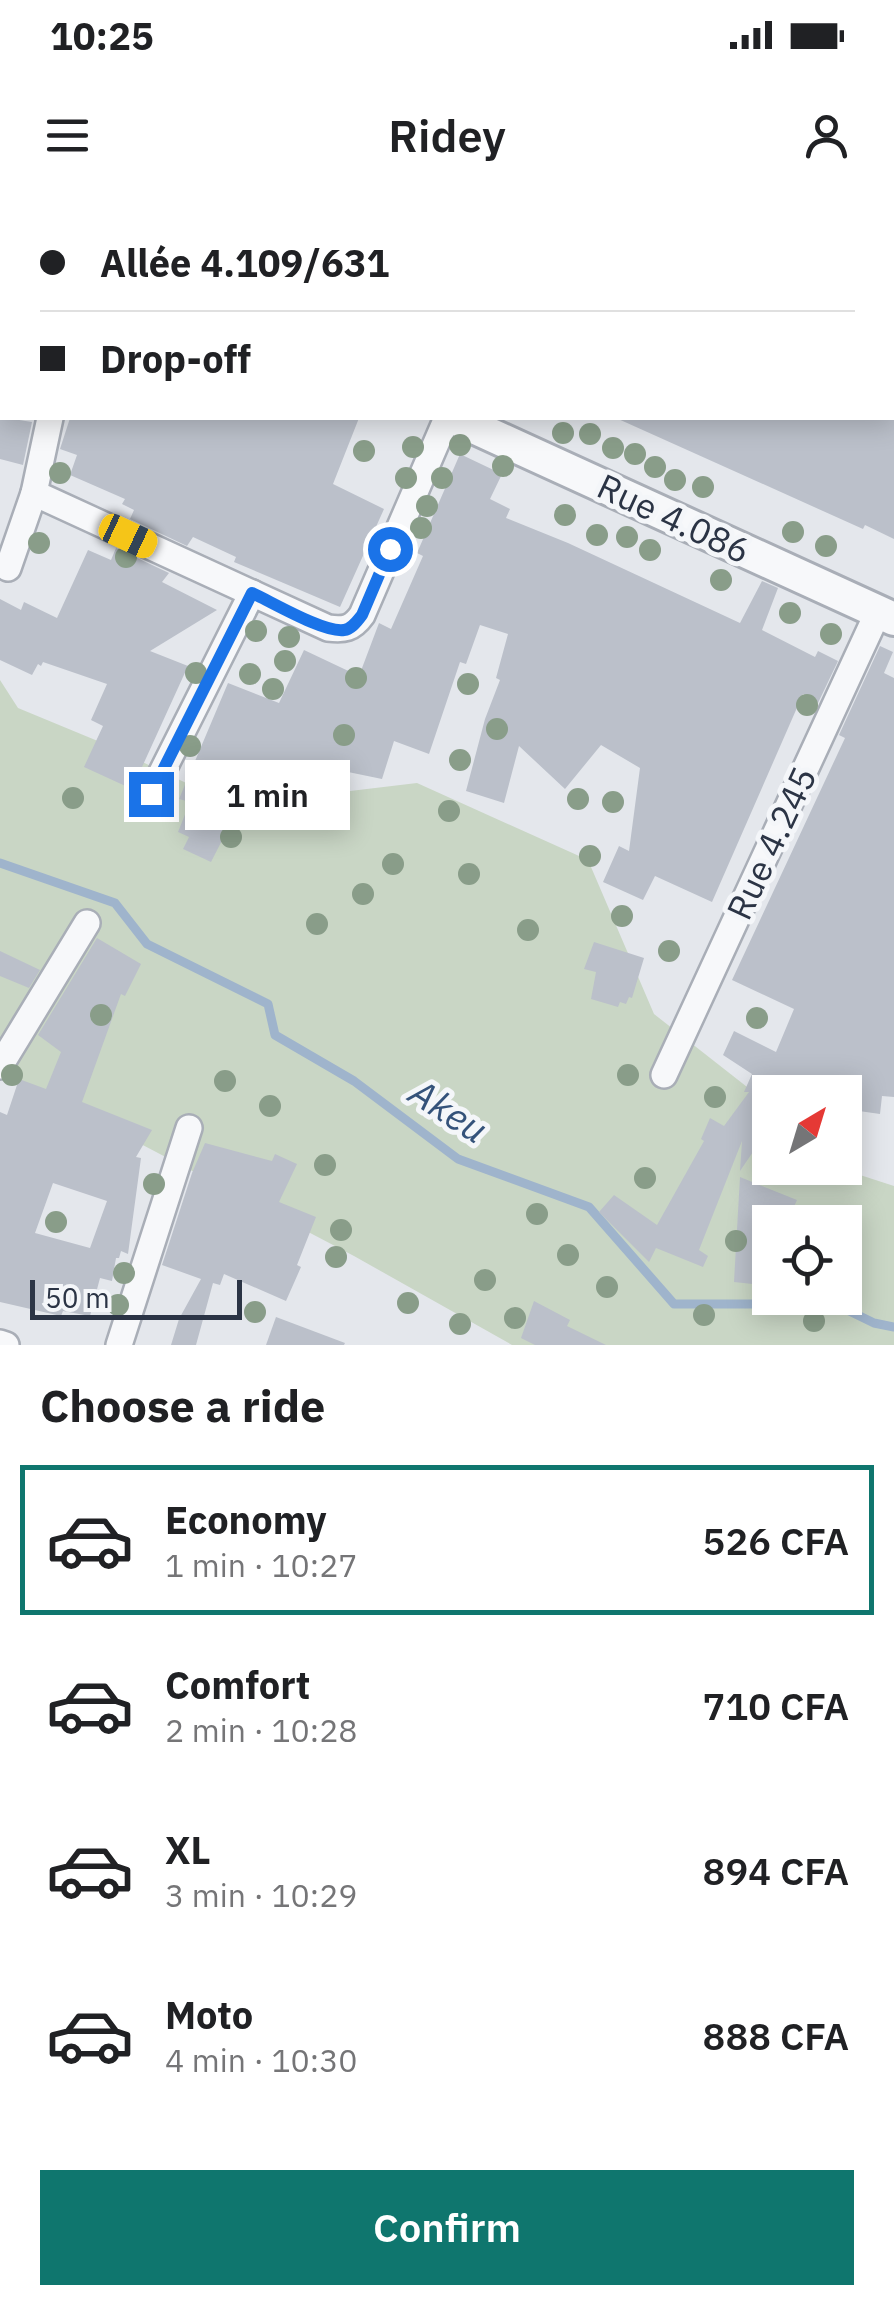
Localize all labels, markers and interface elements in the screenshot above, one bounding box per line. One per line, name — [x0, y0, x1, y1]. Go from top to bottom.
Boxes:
text: 10:25 — [50, 11, 154, 60]
text: Ridey — [388, 106, 506, 164]
icon: menu — [40, 108, 95, 163]
icon: person — [799, 108, 854, 163]
text: Allée 4.109/631 — [100, 238, 389, 287]
text: Drop-off — [100, 334, 251, 383]
street label: Rue 4.086 — [590, 463, 758, 573]
car — [94, 510, 162, 562]
route start — [368, 527, 413, 572]
callout: 1 min — [186, 759, 351, 829]
street label: Rue 4.245 — [716, 759, 826, 927]
route end — [129, 772, 174, 817]
text: 1 min — [226, 774, 309, 816]
water label: Akeu — [399, 1066, 497, 1153]
north arrow — [752, 1075, 862, 1185]
map controls — [752, 1075, 862, 1315]
button: locate — [752, 1205, 862, 1315]
scale bar — [30, 1275, 242, 1320]
text: 50 m — [45, 1279, 110, 1316]
text: Choose a ride — [40, 1376, 325, 1434]
icon: car — [45, 1495, 135, 1585]
text: Economy — [165, 1495, 327, 1544]
text: 526 CFA — [703, 1516, 849, 1565]
text: 1 min · 10:27 — [165, 1544, 358, 1586]
icon: car — [45, 1660, 135, 1750]
text: Comfort — [165, 1660, 310, 1709]
text: 710 CFA — [703, 1681, 849, 1730]
text: 2 min · 10:28 — [165, 1709, 358, 1751]
icon: car — [45, 1825, 135, 1915]
text: XL — [165, 1825, 211, 1874]
text: 894 CFA — [703, 1846, 849, 1895]
text: 3 min · 10:29 — [165, 1874, 358, 1916]
icon: car — [45, 1990, 135, 2080]
text: Moto — [165, 1990, 253, 2039]
text: 888 CFA — [703, 2011, 849, 2060]
text: 4 min · 10:30 — [165, 2039, 358, 2081]
button: Confirm — [40, 2170, 854, 2285]

